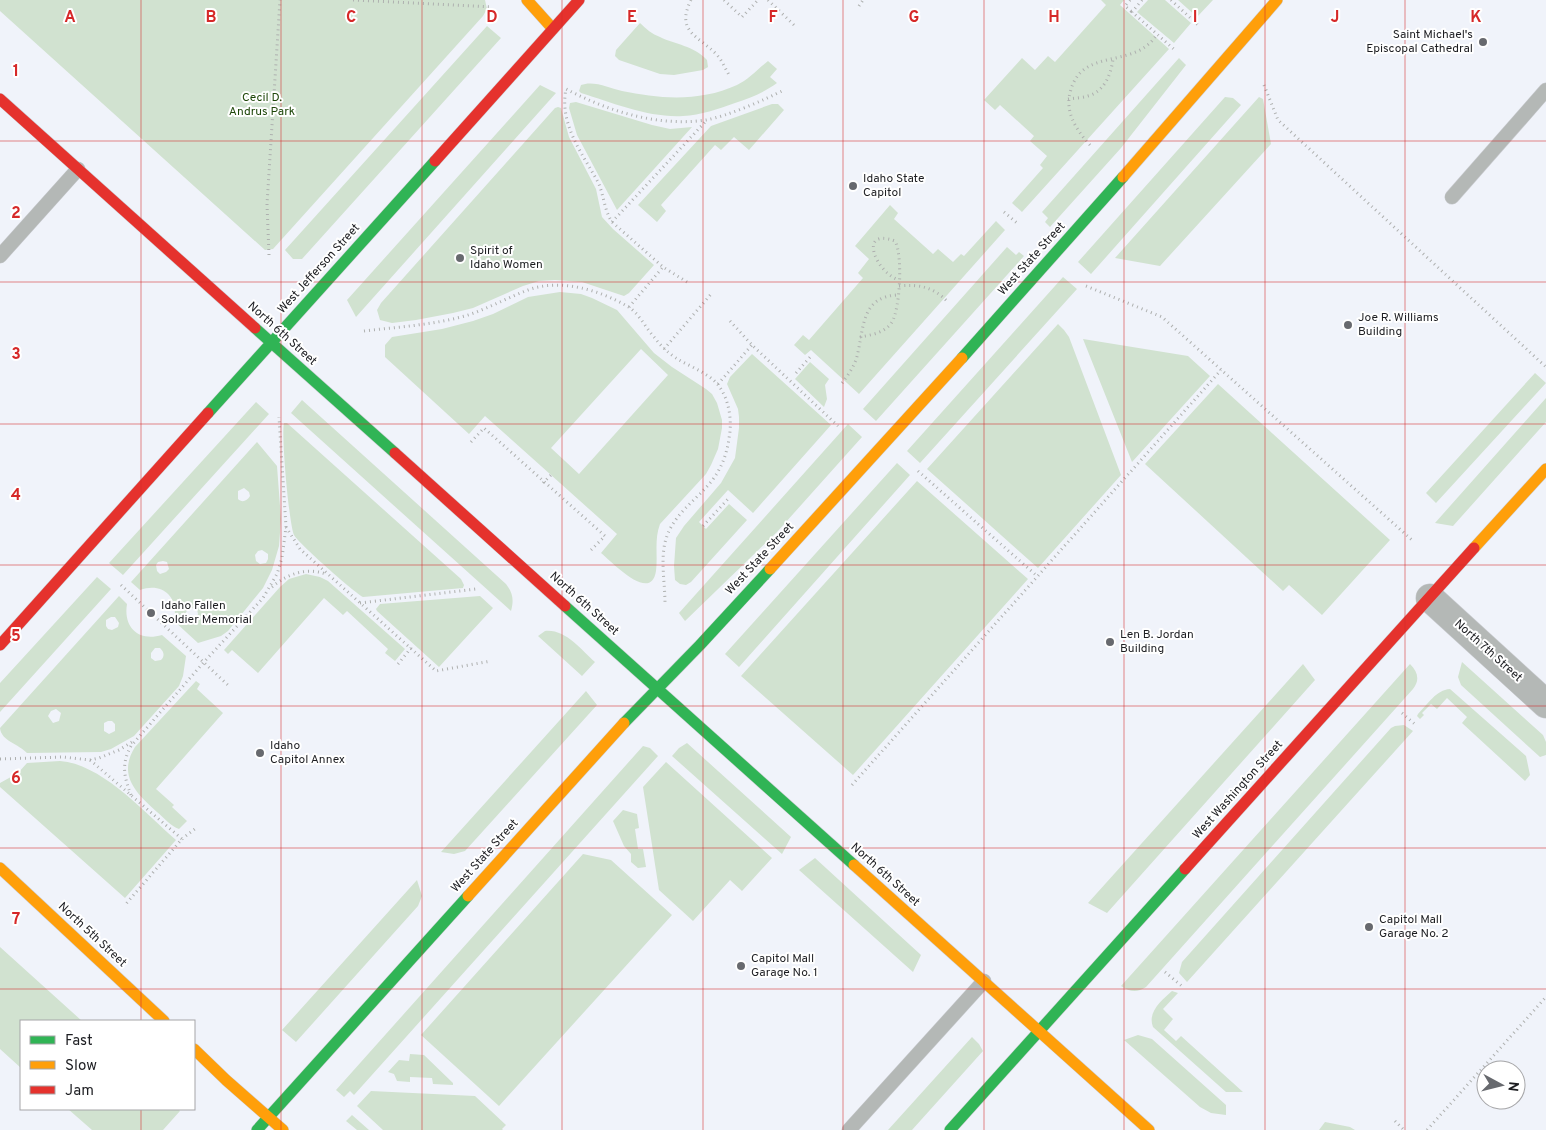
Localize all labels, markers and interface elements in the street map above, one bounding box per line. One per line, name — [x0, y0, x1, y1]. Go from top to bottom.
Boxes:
text: A — [64, 8, 76, 28]
text: B — [205, 8, 217, 28]
text: C — [346, 8, 356, 28]
text: D — [486, 8, 498, 28]
text: E — [627, 8, 637, 28]
text: F — [768, 8, 778, 28]
text: G — [909, 8, 919, 28]
text: H — [1048, 8, 1060, 28]
text: I — [1193, 8, 1197, 28]
text: J — [1331, 8, 1339, 28]
text: K — [1470, 8, 1482, 28]
place label: Saint Michael's Episcopal Cathedral — [1366, 27, 1473, 57]
marker: Saint Michael's Episcopal Cathedral — [1477, 36, 1489, 48]
text: 1 — [13, 62, 19, 82]
park label: Cecil D. Andrus Park — [229, 90, 295, 120]
place label: Idaho State Capitol — [863, 171, 924, 201]
marker: Idaho State Capitol — [847, 180, 859, 192]
text: 2 — [11, 204, 21, 224]
street label: West State Street — [995, 219, 1069, 299]
street label: West Jefferson Street — [274, 221, 364, 317]
place label: Spirit of Idaho Women — [470, 243, 543, 273]
marker: Spirit of Idaho Women — [454, 252, 466, 264]
street label: North 6th Street — [244, 299, 320, 369]
place label: Joe R. Williams Building — [1358, 310, 1439, 340]
marker: Joe R. Williams Building — [1342, 319, 1354, 331]
text: 3 — [11, 345, 21, 365]
text: 4 — [11, 486, 21, 506]
street label: West State Street — [722, 519, 798, 599]
street label: North 6th Street — [546, 569, 622, 639]
place label: Idaho Fallen Soldier Memorial — [161, 598, 252, 628]
marker: Idaho Fallen Soldier Memorial — [145, 607, 157, 619]
street label: North 7th Street — [1451, 616, 1525, 686]
text: 5 — [11, 627, 21, 647]
place label: Len B. Jordan Building — [1120, 627, 1194, 657]
marker: Len B. Jordan Building — [1104, 636, 1116, 648]
street label: West Washington Street — [1189, 737, 1287, 843]
place label: Idaho Capitol Annex — [270, 738, 345, 768]
marker: Idaho Capitol Annex — [254, 747, 266, 759]
text: 6 — [11, 769, 21, 789]
street label: West State Street — [448, 816, 522, 896]
street label: North 6th Street — [847, 840, 923, 910]
street label: North 5th Street — [54, 899, 130, 971]
text: 7 — [12, 910, 20, 930]
place label: Capitol Mall Garage No. 2 — [1379, 912, 1449, 942]
marker: Capitol Mall Garage No. 2 — [1363, 921, 1375, 933]
place label: Capitol Mall Garage No. 1 — [751, 951, 818, 981]
marker: Capitol Mall Garage No. 1 — [735, 960, 747, 972]
legend — [20, 1020, 195, 1110]
text: Fast — [65, 1032, 93, 1051]
text: Slow — [65, 1057, 97, 1076]
north arrow — [1476, 1060, 1526, 1110]
text: N — [1503, 1080, 1521, 1092]
text: Jam — [65, 1082, 94, 1101]

